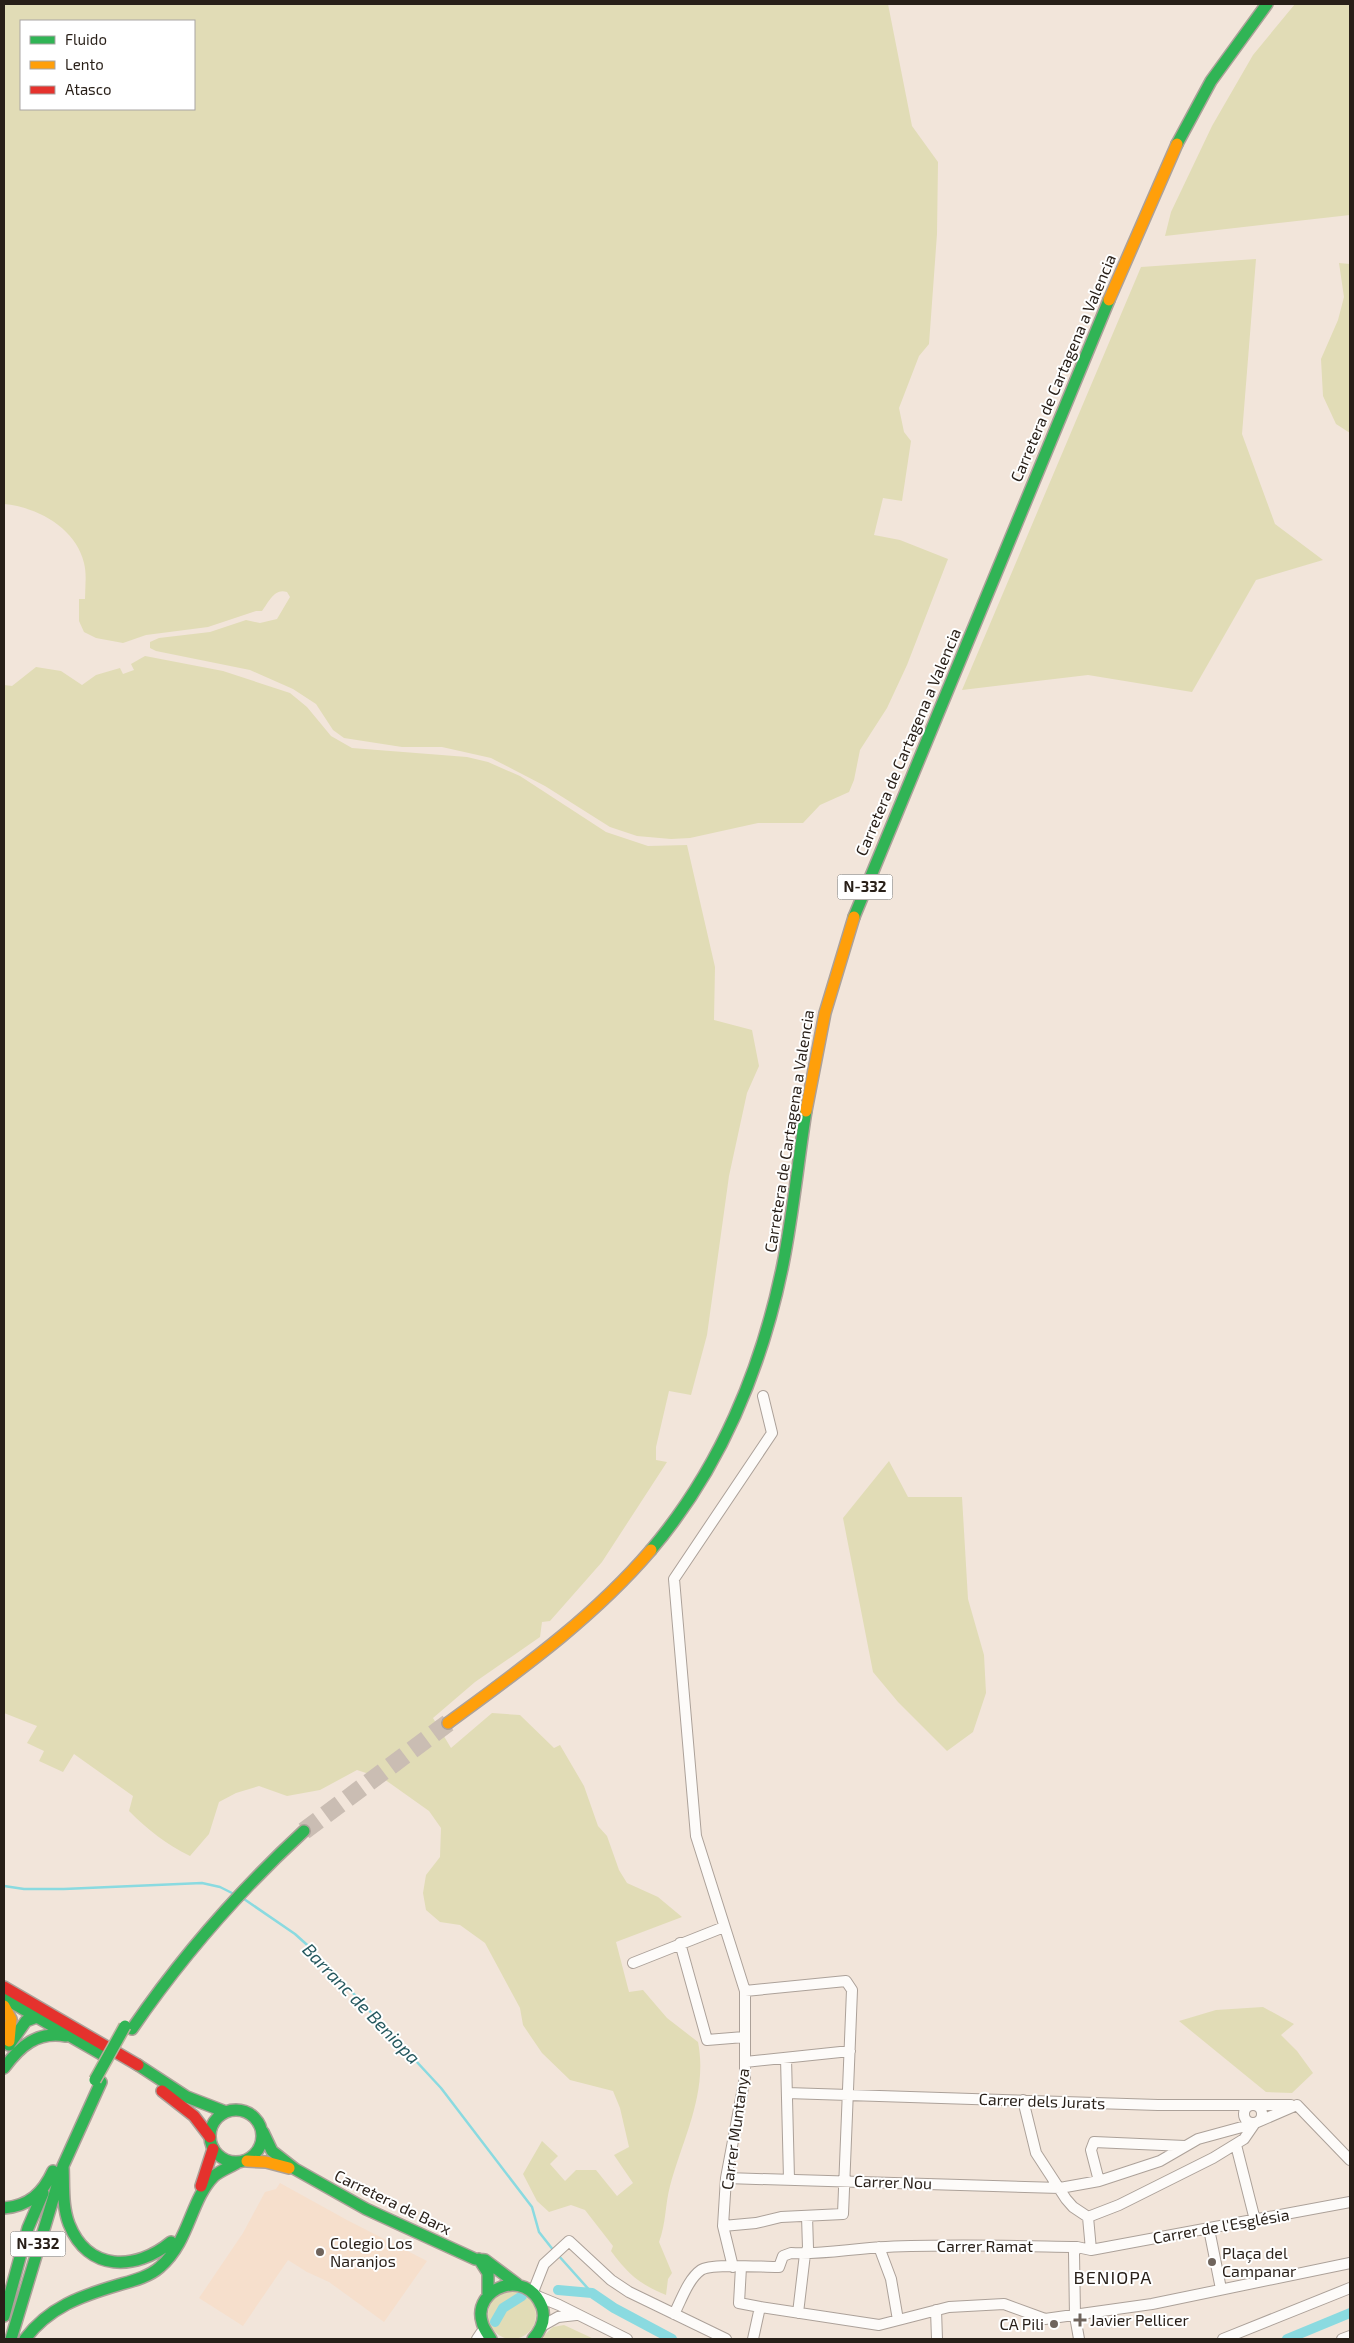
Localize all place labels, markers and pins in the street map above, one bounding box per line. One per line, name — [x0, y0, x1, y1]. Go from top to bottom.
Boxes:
place label: Colegio Los Naranjos — [330, 2233, 413, 2271]
place label: Plaça del Campanar — [1222, 2243, 1297, 2280]
marker: Colegio Los Naranjos — [314, 2246, 326, 2258]
marker: Plaça del Campanar — [1206, 2256, 1218, 2268]
place label: Javier Pellicer — [1090, 2310, 1190, 2329]
place label: CA Pili — [1000, 2314, 1044, 2333]
marker: Javier Pellicer — [1074, 2314, 1086, 2326]
marker: CA Pili — [1048, 2318, 1060, 2330]

